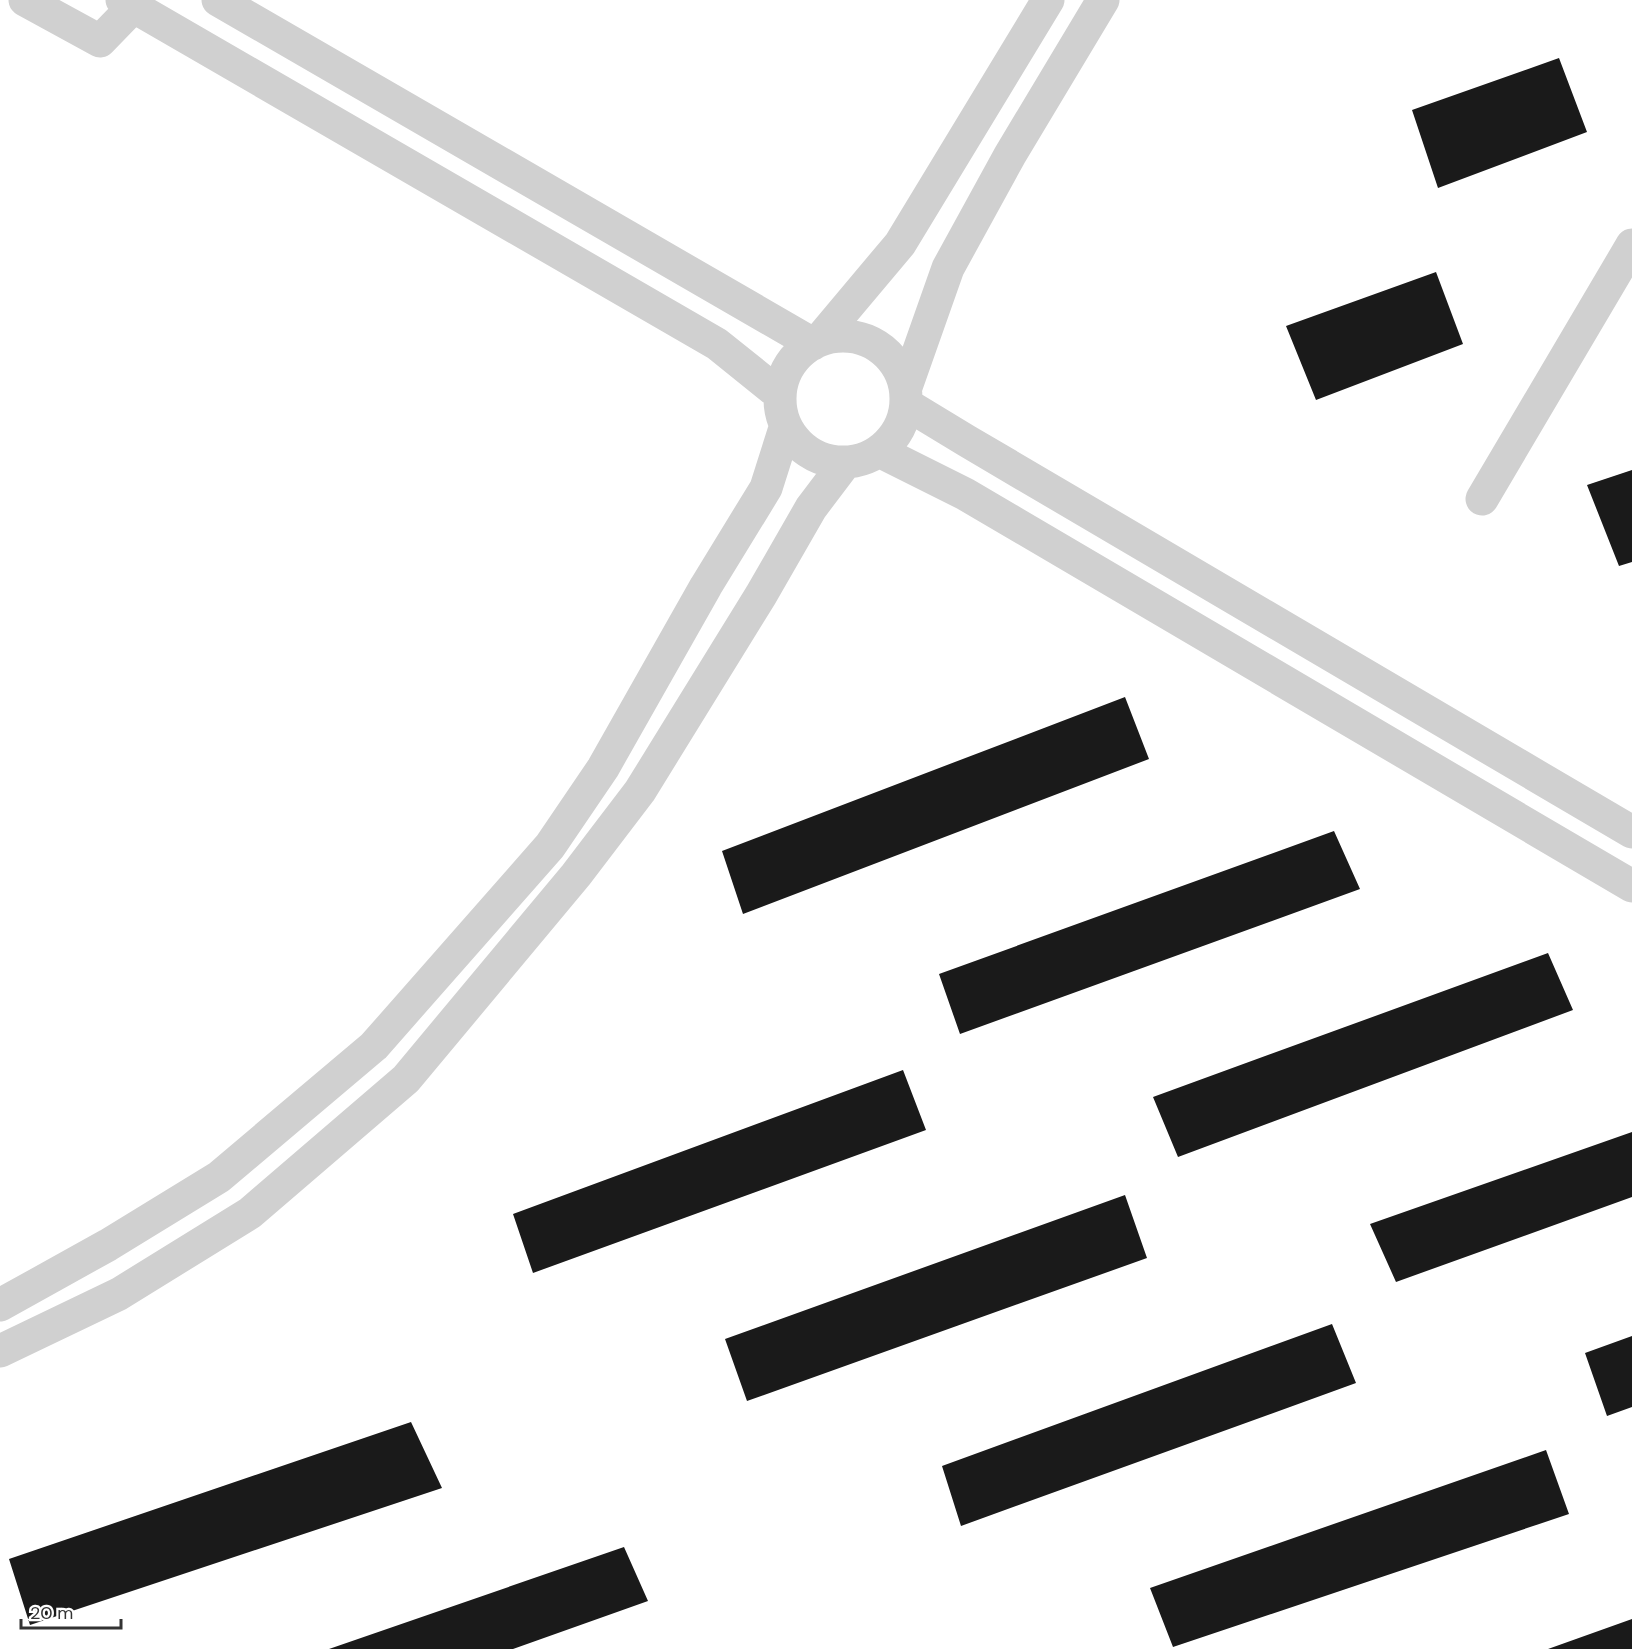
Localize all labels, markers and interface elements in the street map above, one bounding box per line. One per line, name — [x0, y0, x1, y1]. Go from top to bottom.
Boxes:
scale bar — [21, 1592, 122, 1630]
text: 20 m — [30, 1601, 73, 1625]

